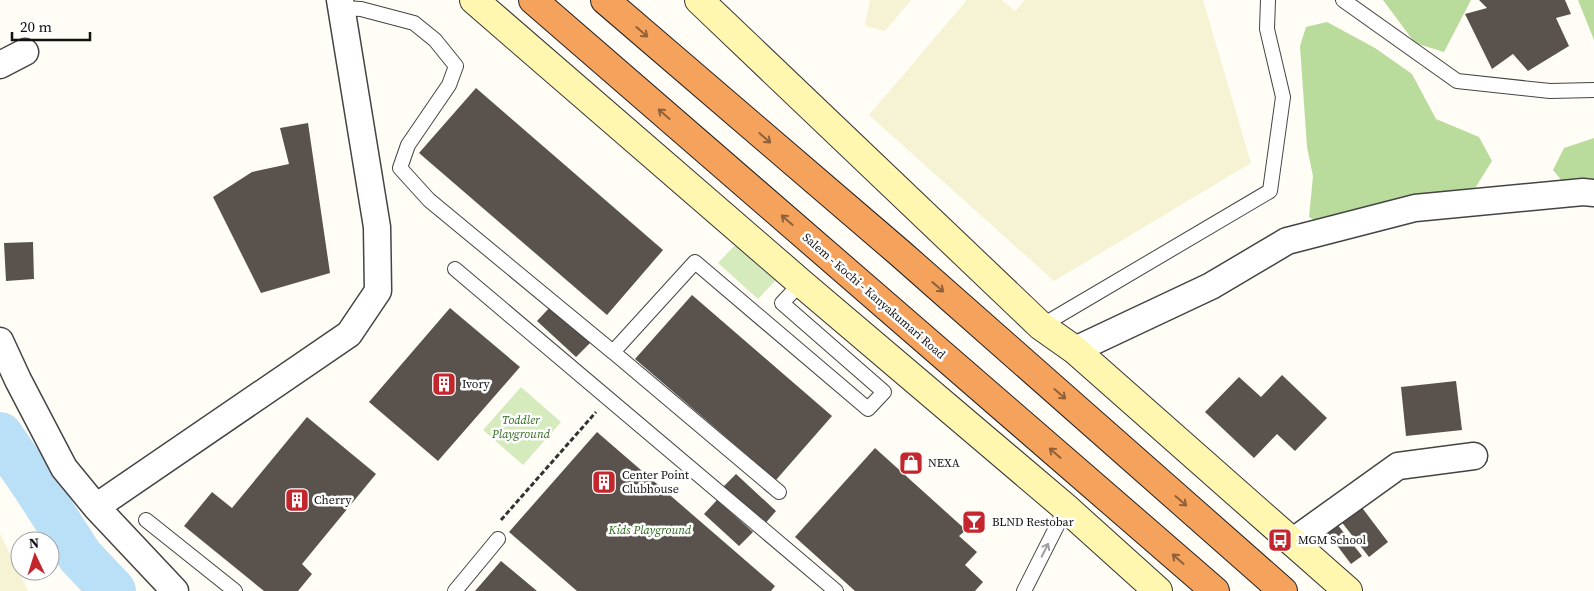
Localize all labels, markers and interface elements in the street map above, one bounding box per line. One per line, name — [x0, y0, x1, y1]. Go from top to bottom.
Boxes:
scale bar — [12, 10, 90, 42]
text: 20 m — [20, 16, 52, 37]
one-way arrow — [635, 26, 648, 37]
one-way arrow — [658, 108, 671, 119]
one-way arrow — [758, 132, 771, 143]
one-way arrow — [781, 214, 794, 226]
street label: Salem - Kochi - Kanyakumari Road — [799, 230, 949, 363]
one-way arrow — [931, 281, 944, 292]
building icon: Ivory — [431, 371, 457, 397]
place label: Ivory — [462, 376, 491, 392]
one-way arrow — [1053, 388, 1066, 400]
park label: Toddler Playground — [491, 412, 551, 442]
one-way arrow — [1049, 447, 1062, 458]
shop icon: NEXA — [898, 450, 924, 476]
place label: NEXA — [928, 455, 960, 471]
place label: Center Point Clubhouse — [622, 467, 689, 497]
building icon: Center Point Clubhouse — [591, 469, 617, 495]
building icon: Cherry — [284, 487, 310, 513]
place label: Cherry — [314, 492, 352, 508]
one-way arrow — [1175, 496, 1188, 507]
bar icon: BLND Restobar — [961, 509, 987, 535]
place label: BLND Restobar — [992, 514, 1074, 530]
park label: Kids Playground — [608, 522, 692, 538]
bus stop icon: MGM School — [1267, 527, 1293, 553]
north arrow — [10, 531, 60, 581]
place label: MGM School — [1298, 532, 1366, 548]
text: N — [28, 533, 40, 553]
one-way arrow — [1040, 542, 1050, 557]
one-way arrow — [1172, 553, 1185, 565]

